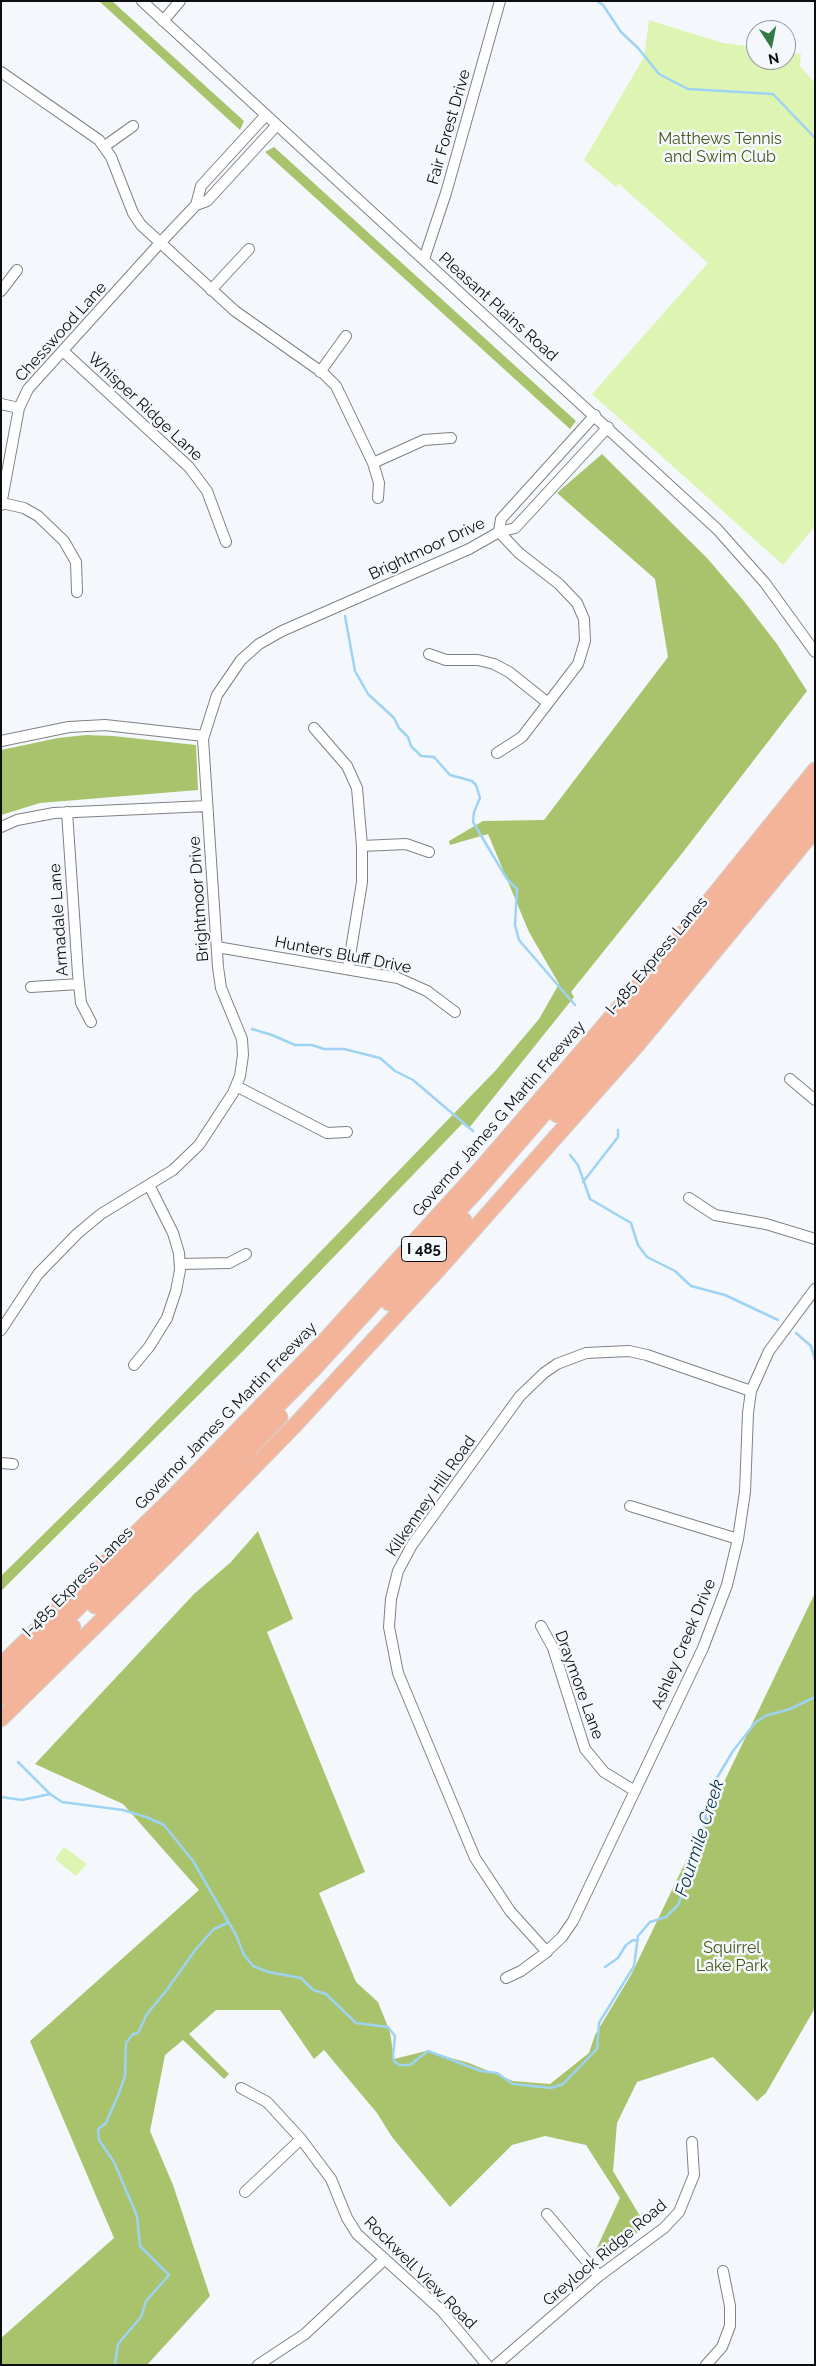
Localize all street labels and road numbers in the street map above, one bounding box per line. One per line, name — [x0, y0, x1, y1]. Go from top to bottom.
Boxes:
street label: Fair Forest Drive — [423, 67, 475, 187]
street label: Pleasant Plains Road — [435, 248, 561, 366]
street label: Chesswood Lane — [11, 278, 111, 386]
street label: Whisper Ridge Lane — [84, 349, 206, 465]
street label: Brightmoor Drive — [366, 514, 488, 584]
street label: Brightmoor Drive — [185, 836, 213, 962]
street label: Armadale Lane — [45, 863, 73, 977]
street label: I-485 Express Lanes — [602, 893, 712, 1019]
street label: Hunters Bluff Drive — [273, 932, 413, 978]
street label: Governor James G Martin Freeway — [409, 1017, 589, 1221]
road number: I 485 — [402, 1236, 446, 1262]
street label: Governor James G Martin Freeway — [131, 1318, 321, 1514]
street label: Kilkenney Hill Road — [382, 1432, 480, 1560]
street label: I-485 Express Lanes — [19, 1523, 137, 1641]
street label: Ashley Creek Drive — [648, 1576, 720, 1712]
street label: Draymore Lane — [550, 1628, 608, 1742]
street label: Greylock Ridge Road — [539, 2196, 671, 2310]
street label: Rockwell View Road — [360, 2213, 480, 2333]

